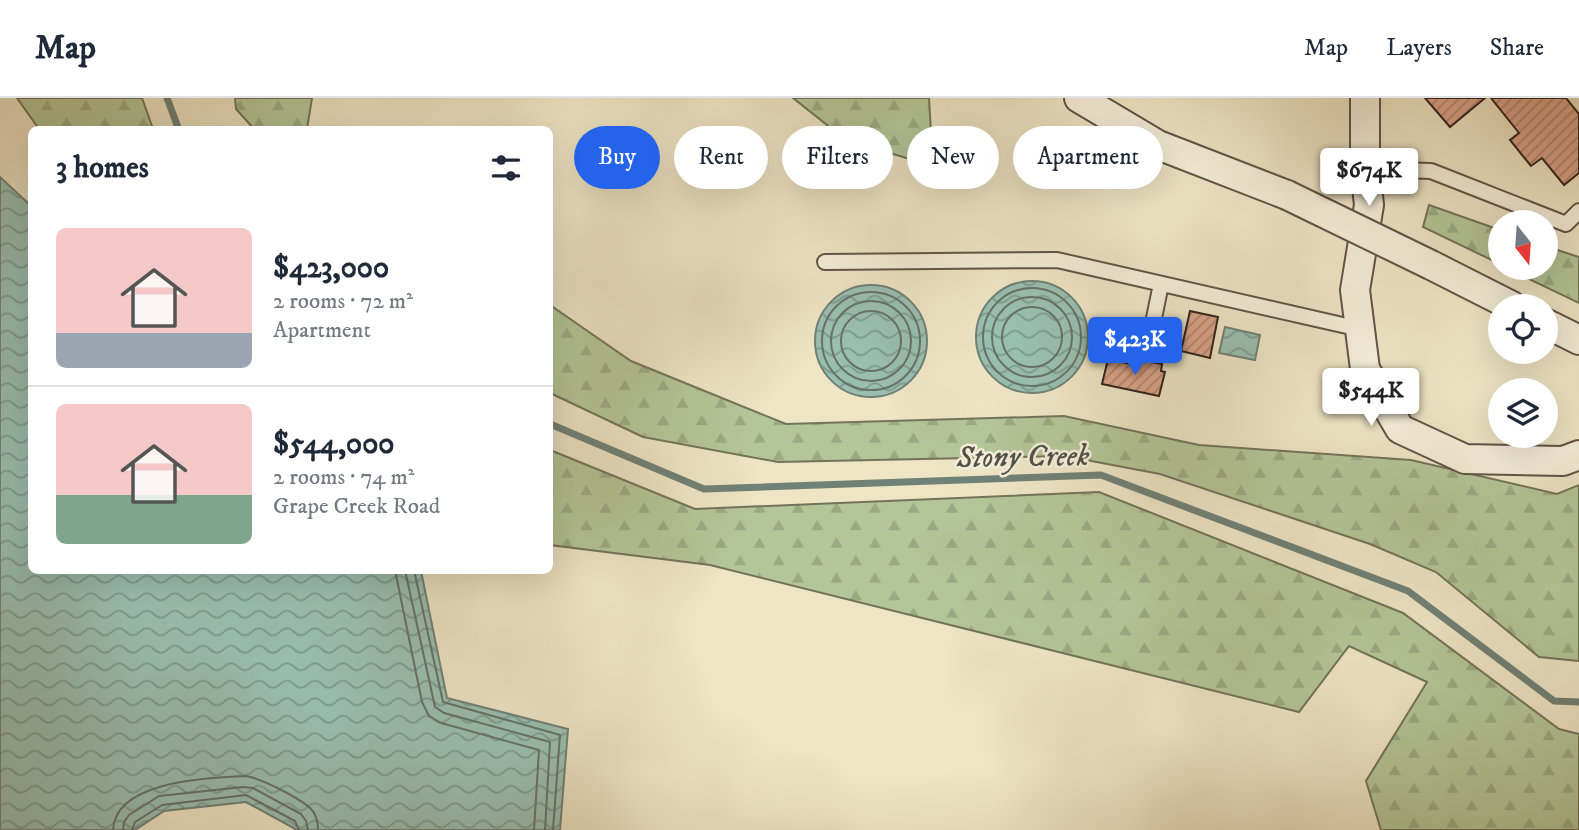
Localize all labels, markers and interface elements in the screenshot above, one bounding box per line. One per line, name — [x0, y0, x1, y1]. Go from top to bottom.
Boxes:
text: Map — [35, 28, 96, 69]
text: Map — [1304, 33, 1348, 63]
text: Layers — [1386, 33, 1452, 63]
text: Share — [1490, 33, 1544, 63]
chip: Buy — [574, 126, 660, 189]
chip: Rent — [674, 126, 768, 189]
chip: Filters — [782, 126, 893, 189]
chip: New — [907, 126, 999, 189]
chip: Apartment — [1013, 126, 1163, 189]
pin: $674K — [1320, 148, 1418, 208]
icon: filters — [487, 149, 525, 187]
text: 3 homes — [56, 150, 149, 187]
text: $674K — [1336, 156, 1402, 185]
north arrow — [1488, 210, 1558, 280]
map controls — [1488, 210, 1558, 448]
text: $423,000 — [273, 250, 389, 287]
icon: home — [112, 256, 196, 340]
text: 2 rooms · 72 m² — [273, 287, 413, 316]
button: locate — [1488, 294, 1558, 364]
text: Apartment — [273, 316, 371, 345]
pin: $423K — [1086, 317, 1184, 377]
text: $423K — [1104, 325, 1166, 354]
pin: $544K — [1322, 368, 1420, 428]
text: $544K — [1338, 376, 1404, 405]
button: layers — [1488, 378, 1558, 448]
text: $544,000 — [273, 426, 394, 463]
icon: home — [112, 432, 196, 516]
water label: Stony Creek — [955, 438, 1090, 477]
text: 2 rooms · 74 m² — [273, 463, 414, 492]
text: Grape Creek Road — [273, 492, 440, 521]

